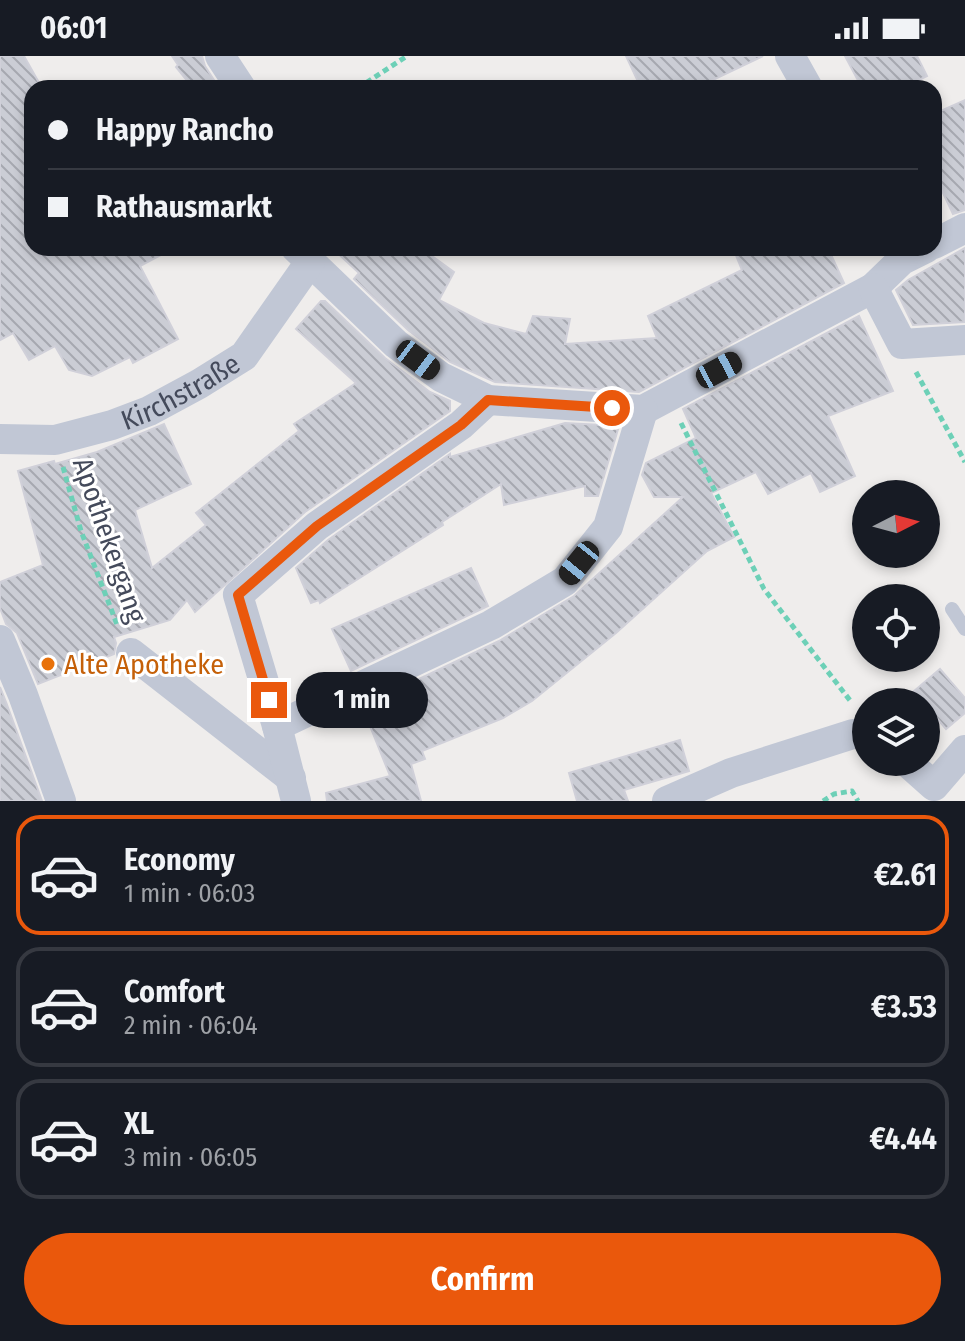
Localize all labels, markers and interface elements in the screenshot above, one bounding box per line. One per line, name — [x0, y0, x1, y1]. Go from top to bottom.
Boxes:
text: 06:01 — [40, 10, 107, 46]
text: Happy Rancho — [96, 112, 274, 148]
text: Rathausmarkt — [96, 189, 272, 225]
car — [392, 336, 444, 384]
street label: Kirchstraße — [117, 347, 246, 437]
car — [692, 348, 746, 392]
route start — [594, 390, 630, 426]
street label: Apothekergang — [66, 453, 153, 628]
north arrow — [852, 480, 940, 568]
map controls — [852, 480, 940, 776]
car — [555, 537, 603, 589]
button: locate — [852, 584, 940, 672]
place label: Alte Apotheke — [64, 648, 224, 681]
marker: Alte Apotheke — [39, 655, 57, 673]
callout: 1 min — [297, 672, 429, 728]
route end — [251, 682, 287, 718]
text: 1 min — [334, 684, 390, 715]
button: layers — [852, 688, 940, 776]
icon: car — [28, 839, 100, 911]
text: Economy — [124, 842, 235, 878]
text: €2.61 — [874, 857, 937, 893]
text: 1 min · 06:03 — [124, 878, 255, 909]
icon: car — [28, 971, 100, 1043]
text: Comfort — [124, 974, 225, 1010]
text: €3.53 — [871, 989, 937, 1025]
text: 2 min · 06:04 — [124, 1010, 258, 1041]
icon: car — [28, 1103, 100, 1175]
text: XL — [124, 1106, 154, 1142]
text: €4.44 — [869, 1121, 937, 1157]
text: 3 min · 06:05 — [124, 1142, 257, 1173]
button: Confirm — [24, 1233, 941, 1325]

